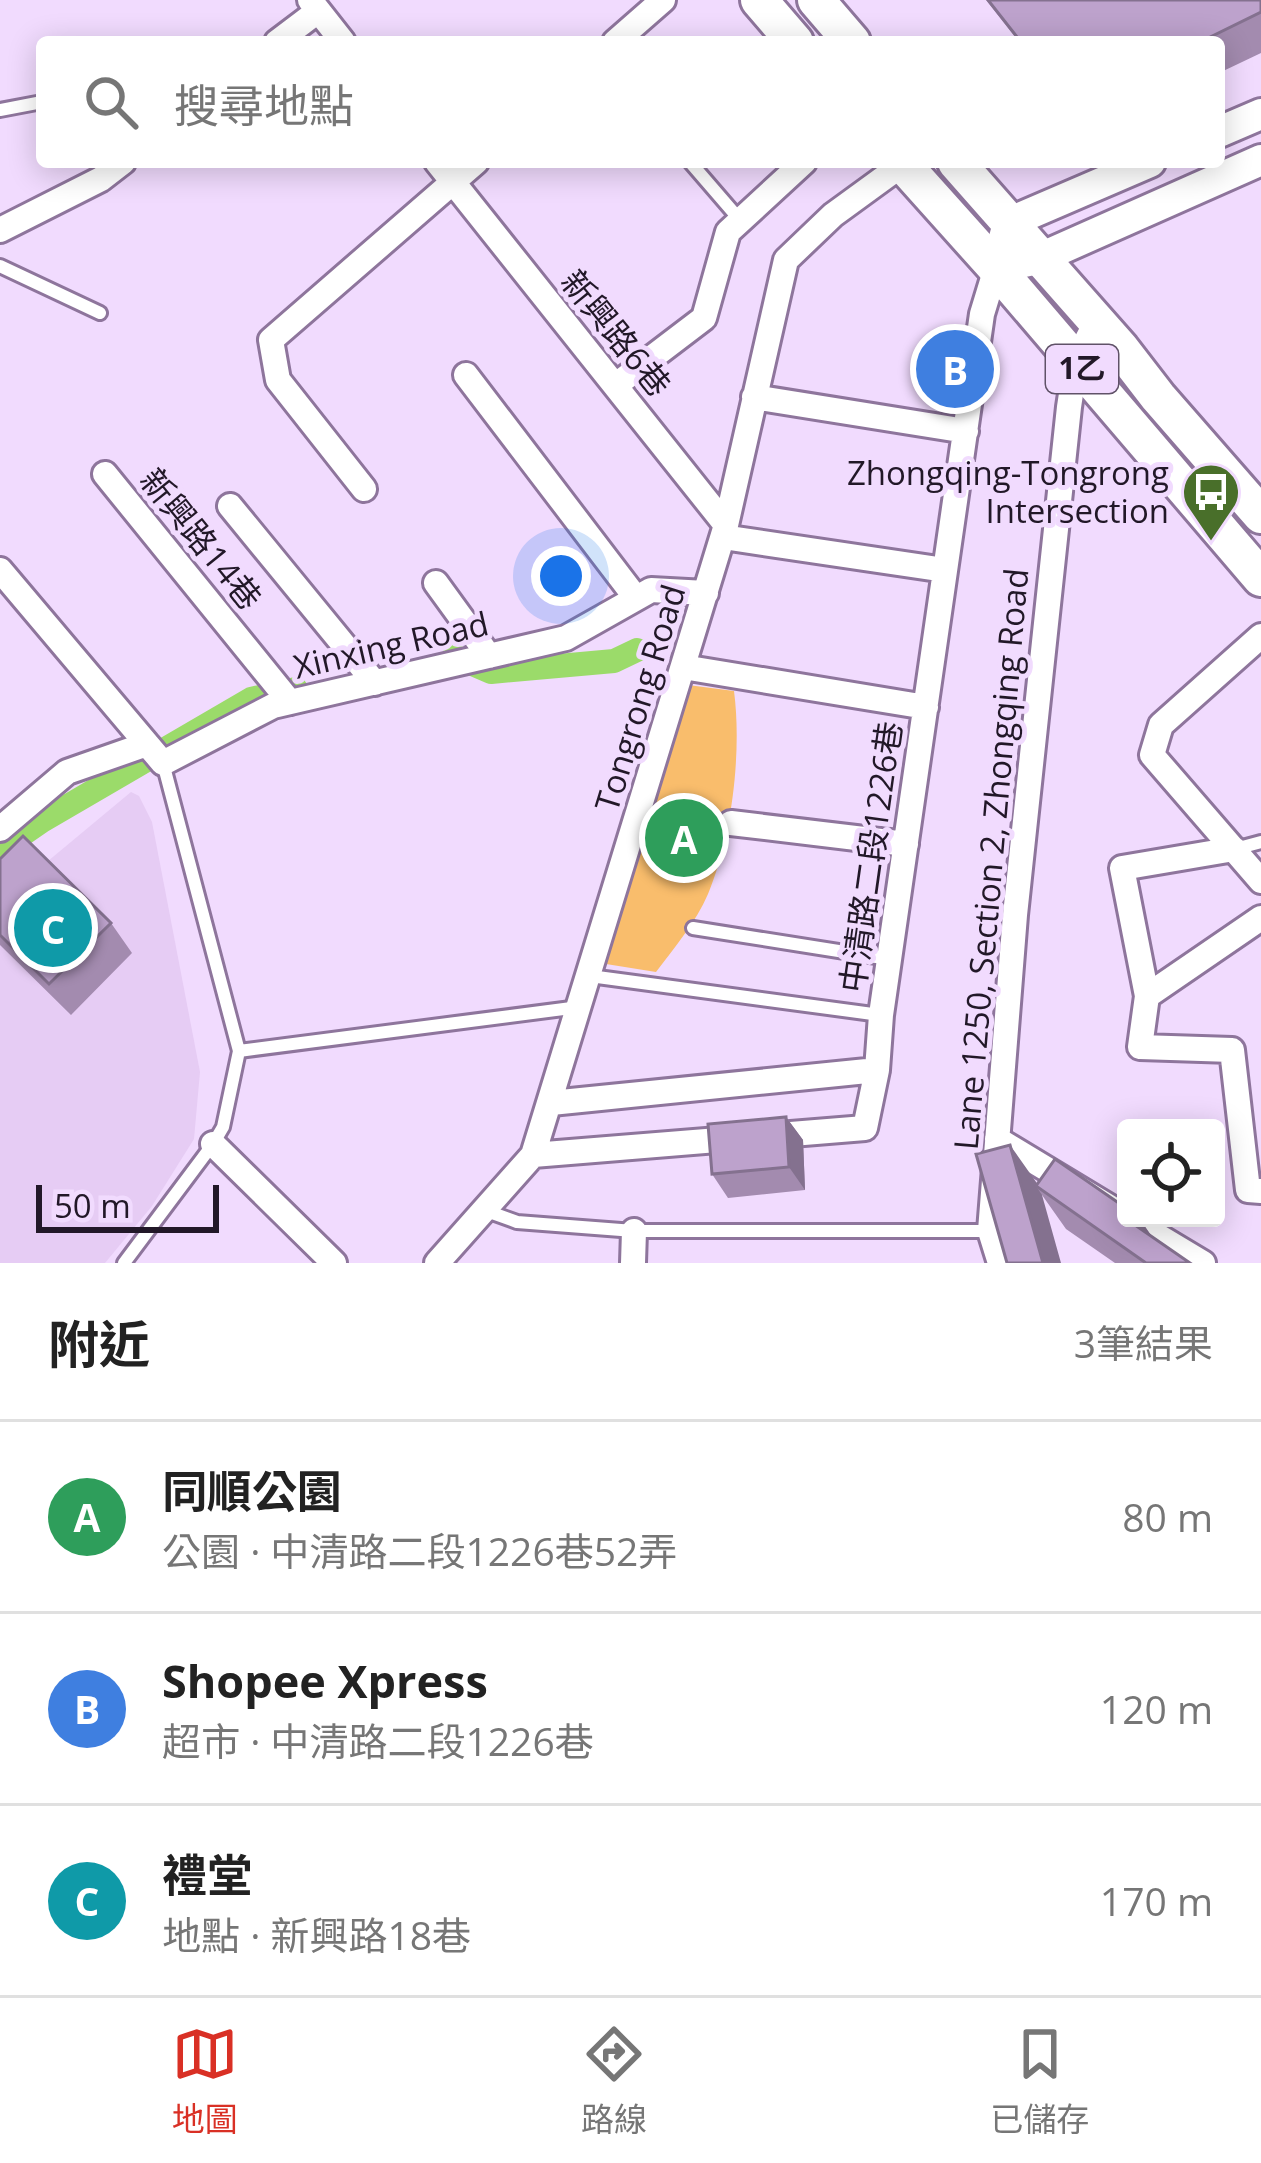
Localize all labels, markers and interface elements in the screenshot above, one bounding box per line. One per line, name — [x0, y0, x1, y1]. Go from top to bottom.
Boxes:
search box — [36, 36, 1225, 168]
icon: search — [78, 69, 144, 135]
text: 搜尋地點 — [174, 74, 354, 135]
street label: 新興路6巷 — [551, 260, 681, 405]
pin: B — [916, 324, 994, 414]
road number: 1乙 — [1046, 345, 1118, 393]
place label: Zhongqing-Tongrong Intersection — [847, 450, 1169, 533]
street label: 新興路14巷 — [130, 459, 272, 619]
bus stop icon: Zhongqing-Tongrong Intersection — [1180, 461, 1242, 543]
your location — [531, 546, 591, 606]
street label: Lane 1250, Section 2, Zhongqing Road — [943, 566, 1038, 1152]
street label: Tongrong Road — [584, 579, 695, 817]
street label: Xinxing Road — [289, 600, 493, 689]
street label: 中清路二段1226巷 — [829, 718, 912, 995]
pin: A — [645, 793, 723, 883]
pin: C — [14, 883, 92, 973]
map controls — [1117, 1119, 1225, 1227]
button: locate — [1117, 1119, 1225, 1227]
scale bar — [36, 1179, 219, 1232]
text: 50 m — [54, 1183, 131, 1228]
text: 附近 — [48, 1308, 150, 1378]
text: 3筆結果 — [1074, 1316, 1213, 1369]
text: 同順公園 — [162, 1460, 342, 1521]
text: A — [74, 1490, 100, 1543]
text: 80 m — [1122, 1490, 1213, 1543]
text: 公園 · 中清路二段1226巷52弄 — [162, 1524, 677, 1577]
text: Shopee Xpress — [162, 1650, 488, 1711]
text: B — [74, 1682, 100, 1735]
text: 120 m — [1100, 1682, 1213, 1735]
text: 超市 · 中清路二段1226巷 — [162, 1714, 594, 1767]
text: 禮堂 — [162, 1844, 252, 1905]
text: C — [75, 1874, 99, 1927]
text: 170 m — [1100, 1874, 1213, 1927]
text: 地點 · 新興路18巷 — [162, 1908, 471, 1961]
tab: 地圖 — [172, 2021, 238, 2141]
tab: 路線 — [581, 2021, 647, 2141]
tab: 已儲存 — [990, 2021, 1089, 2141]

